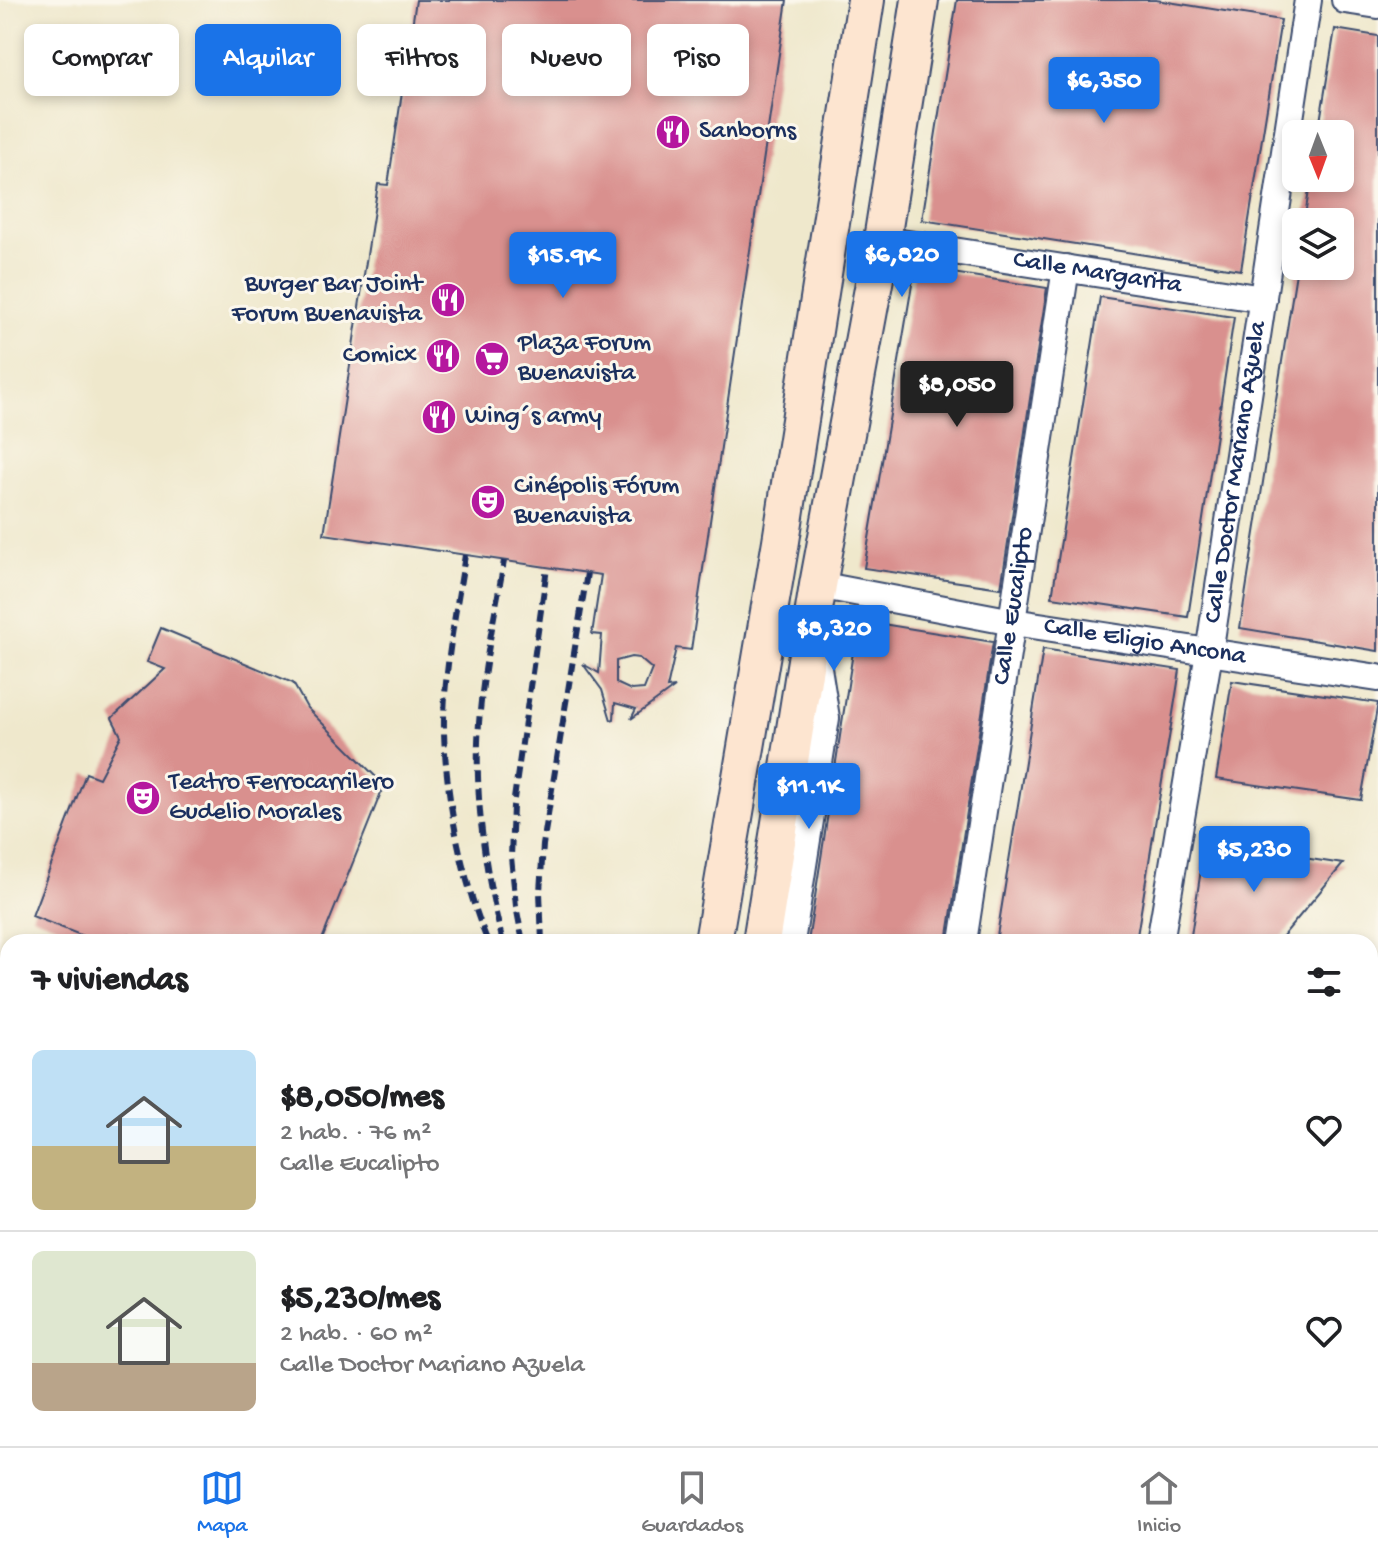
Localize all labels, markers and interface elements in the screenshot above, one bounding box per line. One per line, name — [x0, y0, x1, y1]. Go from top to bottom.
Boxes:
chip: Comprar — [24, 24, 179, 96]
chip: Alquilar — [195, 24, 341, 96]
chip: Filtros — [357, 24, 486, 96]
chip: Nuevo — [502, 24, 631, 96]
chip: Piso — [647, 24, 749, 96]
pin: $6,350 — [1039, 57, 1169, 125]
text: $6,350 — [1067, 67, 1141, 98]
restaurant icon: Sanborns — [654, 113, 692, 151]
place label: Sanborns — [699, 117, 798, 148]
north arrow — [1282, 120, 1354, 192]
map controls — [1282, 120, 1354, 280]
button: layers — [1282, 208, 1354, 280]
pin: $6,820 — [837, 231, 967, 299]
pin: $15.9K — [498, 232, 628, 300]
text: $6,820 — [865, 241, 939, 272]
text: $15.9K — [527, 242, 599, 273]
street label: Calle Margarita — [1011, 245, 1186, 302]
place label: Burger Bar Joint Forum Buenavista — [231, 270, 424, 331]
restaurant icon: Burger Bar Joint Forum Buenavista — [429, 281, 467, 319]
street label: Calle Doctor Mariano Azuela — [1198, 318, 1275, 625]
place label: Plaza Forum Buenavista — [517, 329, 651, 390]
restaurant icon: Comicx — [424, 337, 462, 375]
supermarket icon: Plaza Forum Buenavista — [473, 340, 511, 378]
place label: Comicx — [343, 341, 417, 372]
pin: $8,050 — [892, 361, 1022, 429]
text: $8,050 — [918, 371, 996, 402]
restaurant icon: Wing´s army — [420, 398, 458, 436]
place label: Wing´s army — [465, 402, 602, 433]
place label: Cinépolis Fórum Buenavista — [513, 472, 680, 533]
theatre icon: Cinépolis Fórum Buenavista — [469, 483, 507, 521]
street label: Calle Eucalipto — [987, 525, 1042, 687]
pin: $8,320 — [769, 605, 899, 673]
street label: Calle Eligio Ancona — [1042, 611, 1250, 673]
text: $8,320 — [796, 615, 872, 646]
pin: $11.1K — [744, 763, 874, 831]
place label: Teatro Ferrocarrilero Gudelio Morales — [167, 768, 394, 829]
text: $11.1K — [776, 773, 842, 804]
theatre icon: Teatro Ferrocarrilero Gudelio Morales — [124, 779, 162, 817]
pin: $5,230 — [1189, 826, 1319, 894]
text: $5,230 — [1217, 836, 1291, 867]
icon: filters — [1302, 960, 1346, 1004]
text: 7 viviendas — [32, 962, 187, 1002]
text: $8,050/mes — [280, 1079, 443, 1119]
icon: home — [96, 1082, 192, 1178]
icon: heart — [1302, 1108, 1346, 1152]
text: 2 hab. · 76 m² — [280, 1119, 431, 1150]
text: Calle Eucalipto — [280, 1150, 440, 1181]
text: $5,230/mes — [280, 1280, 440, 1320]
icon: home — [96, 1283, 192, 1379]
icon: heart — [1302, 1309, 1346, 1353]
text: 2 hab. · 60 m² — [280, 1320, 433, 1351]
text: Calle Doctor Mariano Azuela — [280, 1351, 585, 1382]
tab: Mapa — [197, 1466, 247, 1540]
tab: Guardados — [641, 1466, 743, 1540]
tab: Inicio — [1137, 1466, 1181, 1540]

